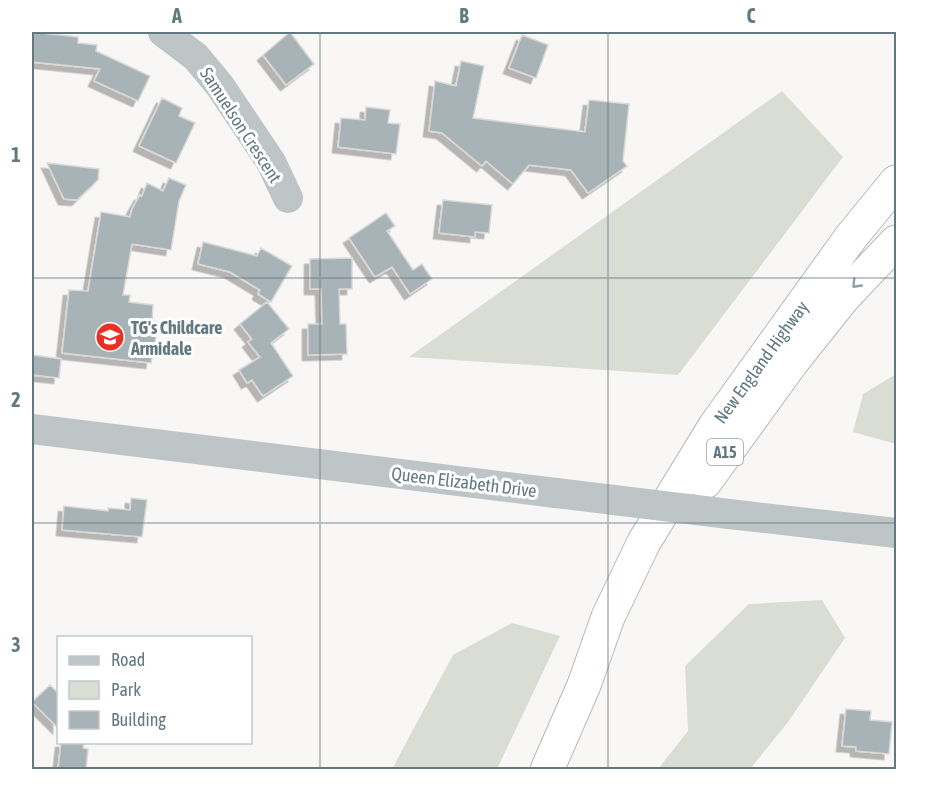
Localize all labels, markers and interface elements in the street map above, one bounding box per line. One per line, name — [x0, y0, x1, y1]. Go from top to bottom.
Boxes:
text: A — [171, 4, 182, 27]
text: B — [459, 4, 469, 27]
text: C — [747, 4, 756, 27]
street label: Samuelson Crescent — [196, 63, 286, 187]
text: 1 — [11, 143, 21, 166]
one-way arrow — [852, 278, 863, 288]
street label: New England Highway — [710, 297, 812, 427]
place label: TG's Childcare Armidale — [130, 317, 222, 359]
school or university icon: TG's Childcare Armidale — [94, 321, 126, 353]
text: 2 — [11, 388, 21, 411]
road number: A15 — [707, 439, 743, 465]
street label: Queen Elizabeth Drive — [390, 463, 538, 501]
text: 3 — [11, 633, 21, 656]
legend — [57, 636, 252, 744]
text: Road — [111, 649, 145, 670]
text: Park — [111, 679, 141, 700]
text: Building — [111, 709, 166, 730]

